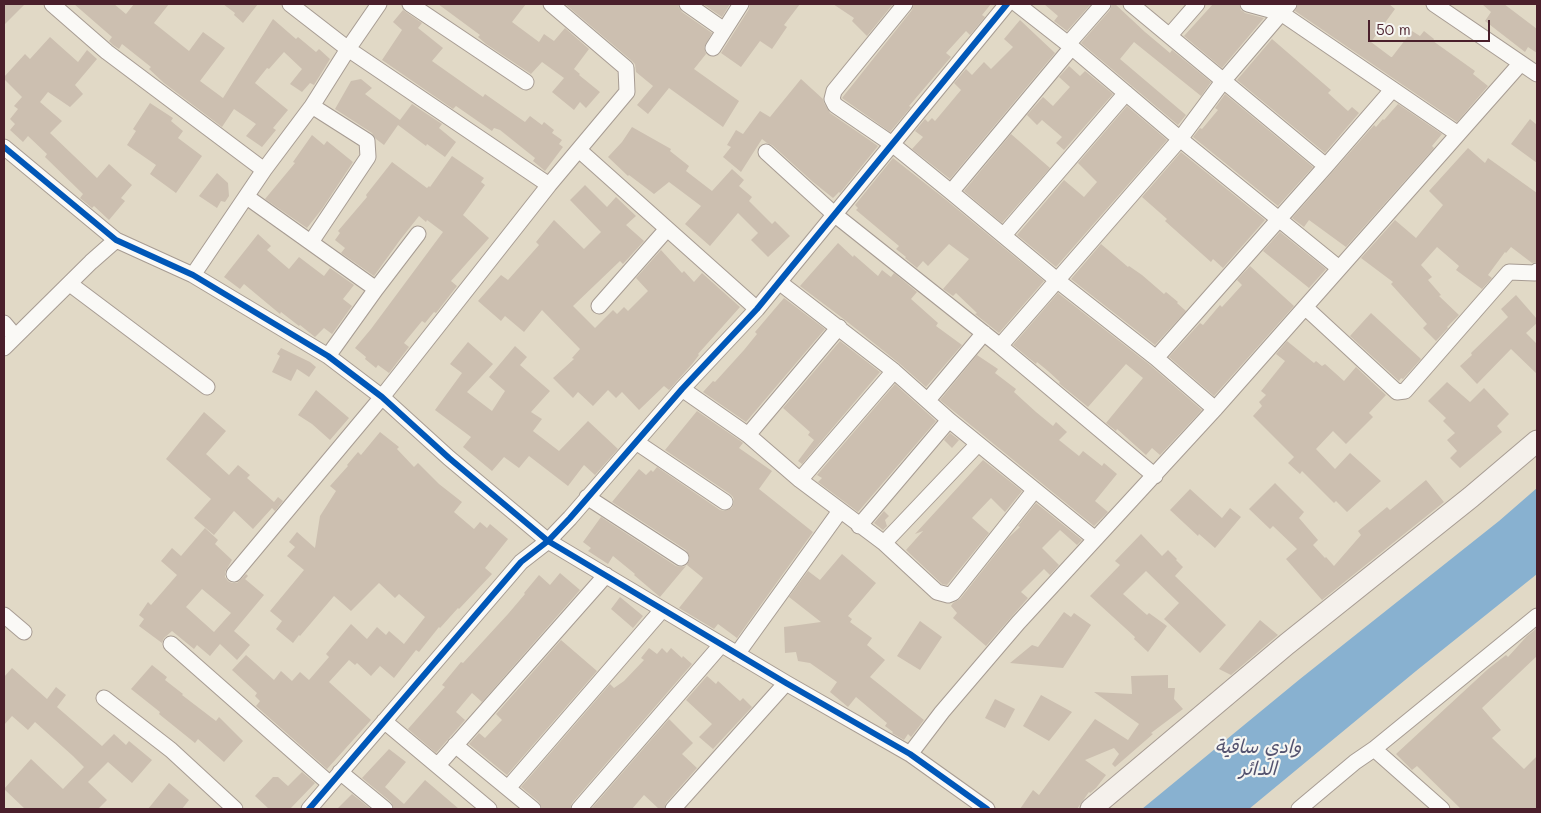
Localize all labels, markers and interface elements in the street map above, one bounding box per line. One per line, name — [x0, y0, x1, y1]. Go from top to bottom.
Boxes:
scale bar — [1371, 10, 1494, 42]
text: 50 m — [1376, 19, 1411, 39]
water label: وادي ساقية الدائر — [1215, 736, 1301, 780]

